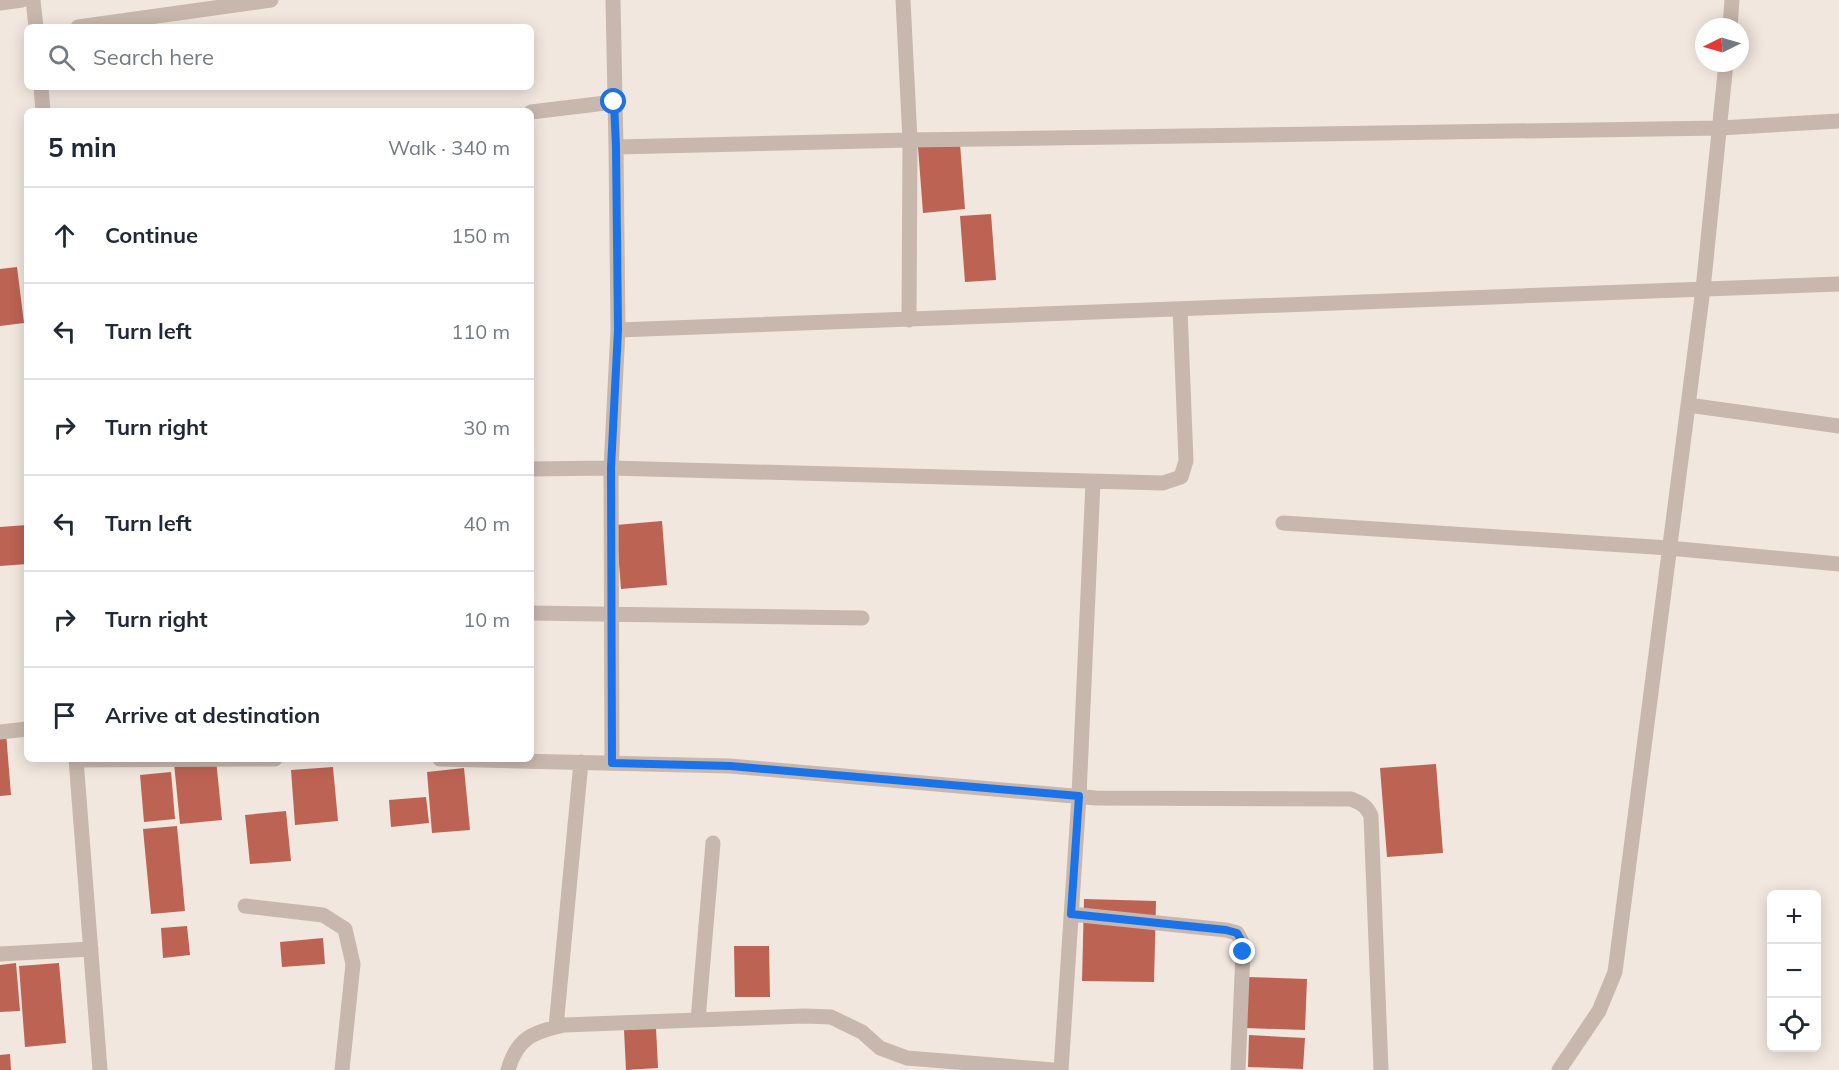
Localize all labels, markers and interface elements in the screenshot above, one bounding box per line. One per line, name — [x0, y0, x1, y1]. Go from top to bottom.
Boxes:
north arrow — [1695, 18, 1749, 72]
search box — [24, 24, 534, 90]
icon: search — [45, 41, 78, 74]
text: Search here — [93, 43, 214, 71]
route start — [600, 88, 626, 114]
text: 5 min — [48, 131, 117, 164]
text: Walk · 340 m — [388, 135, 510, 160]
icon: ahead — [48, 219, 81, 252]
text: Continue — [105, 221, 198, 249]
text: 150 m — [451, 223, 510, 248]
icon: left — [48, 315, 81, 348]
text: Turn left — [105, 317, 192, 345]
text: 110 m — [451, 319, 510, 344]
icon: right — [48, 411, 81, 444]
text: Turn right — [105, 413, 208, 441]
text: 30 m — [463, 415, 510, 440]
icon: left — [48, 507, 81, 540]
text: Turn left — [105, 509, 192, 537]
text: 40 m — [463, 511, 510, 536]
icon: right — [48, 603, 81, 636]
text: Turn right — [105, 605, 208, 633]
text: 10 m — [463, 607, 510, 632]
icon: arrive — [48, 699, 81, 732]
text: Arrive at destination — [105, 701, 320, 729]
map controls — [1767, 890, 1821, 1052]
button: + — [1767, 890, 1821, 944]
route end — [1229, 938, 1255, 964]
button: − — [1767, 944, 1821, 998]
button: locate — [1767, 998, 1821, 1052]

